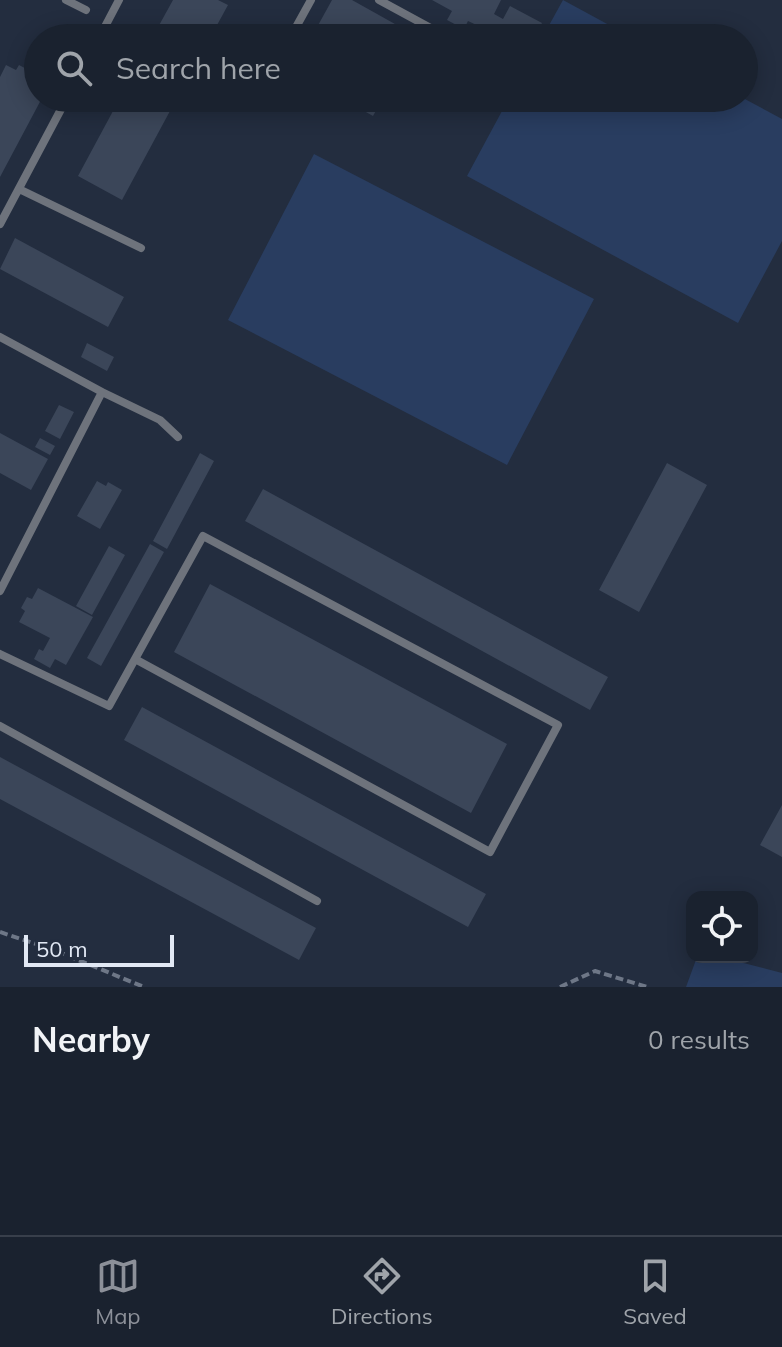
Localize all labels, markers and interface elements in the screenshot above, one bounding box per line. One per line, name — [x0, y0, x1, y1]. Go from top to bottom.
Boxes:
search box — [24, 24, 758, 112]
icon: search — [52, 46, 96, 90]
text: Search here — [116, 49, 281, 87]
map controls — [686, 891, 758, 963]
button: locate — [686, 891, 758, 963]
scale bar — [24, 931, 174, 967]
text: 50 m — [36, 935, 87, 963]
text: Nearby — [32, 1018, 150, 1061]
text: 0 results — [648, 1023, 750, 1056]
tab: Map — [95, 1254, 141, 1330]
tab: Directions — [331, 1254, 433, 1330]
tab: Saved — [623, 1254, 687, 1330]

